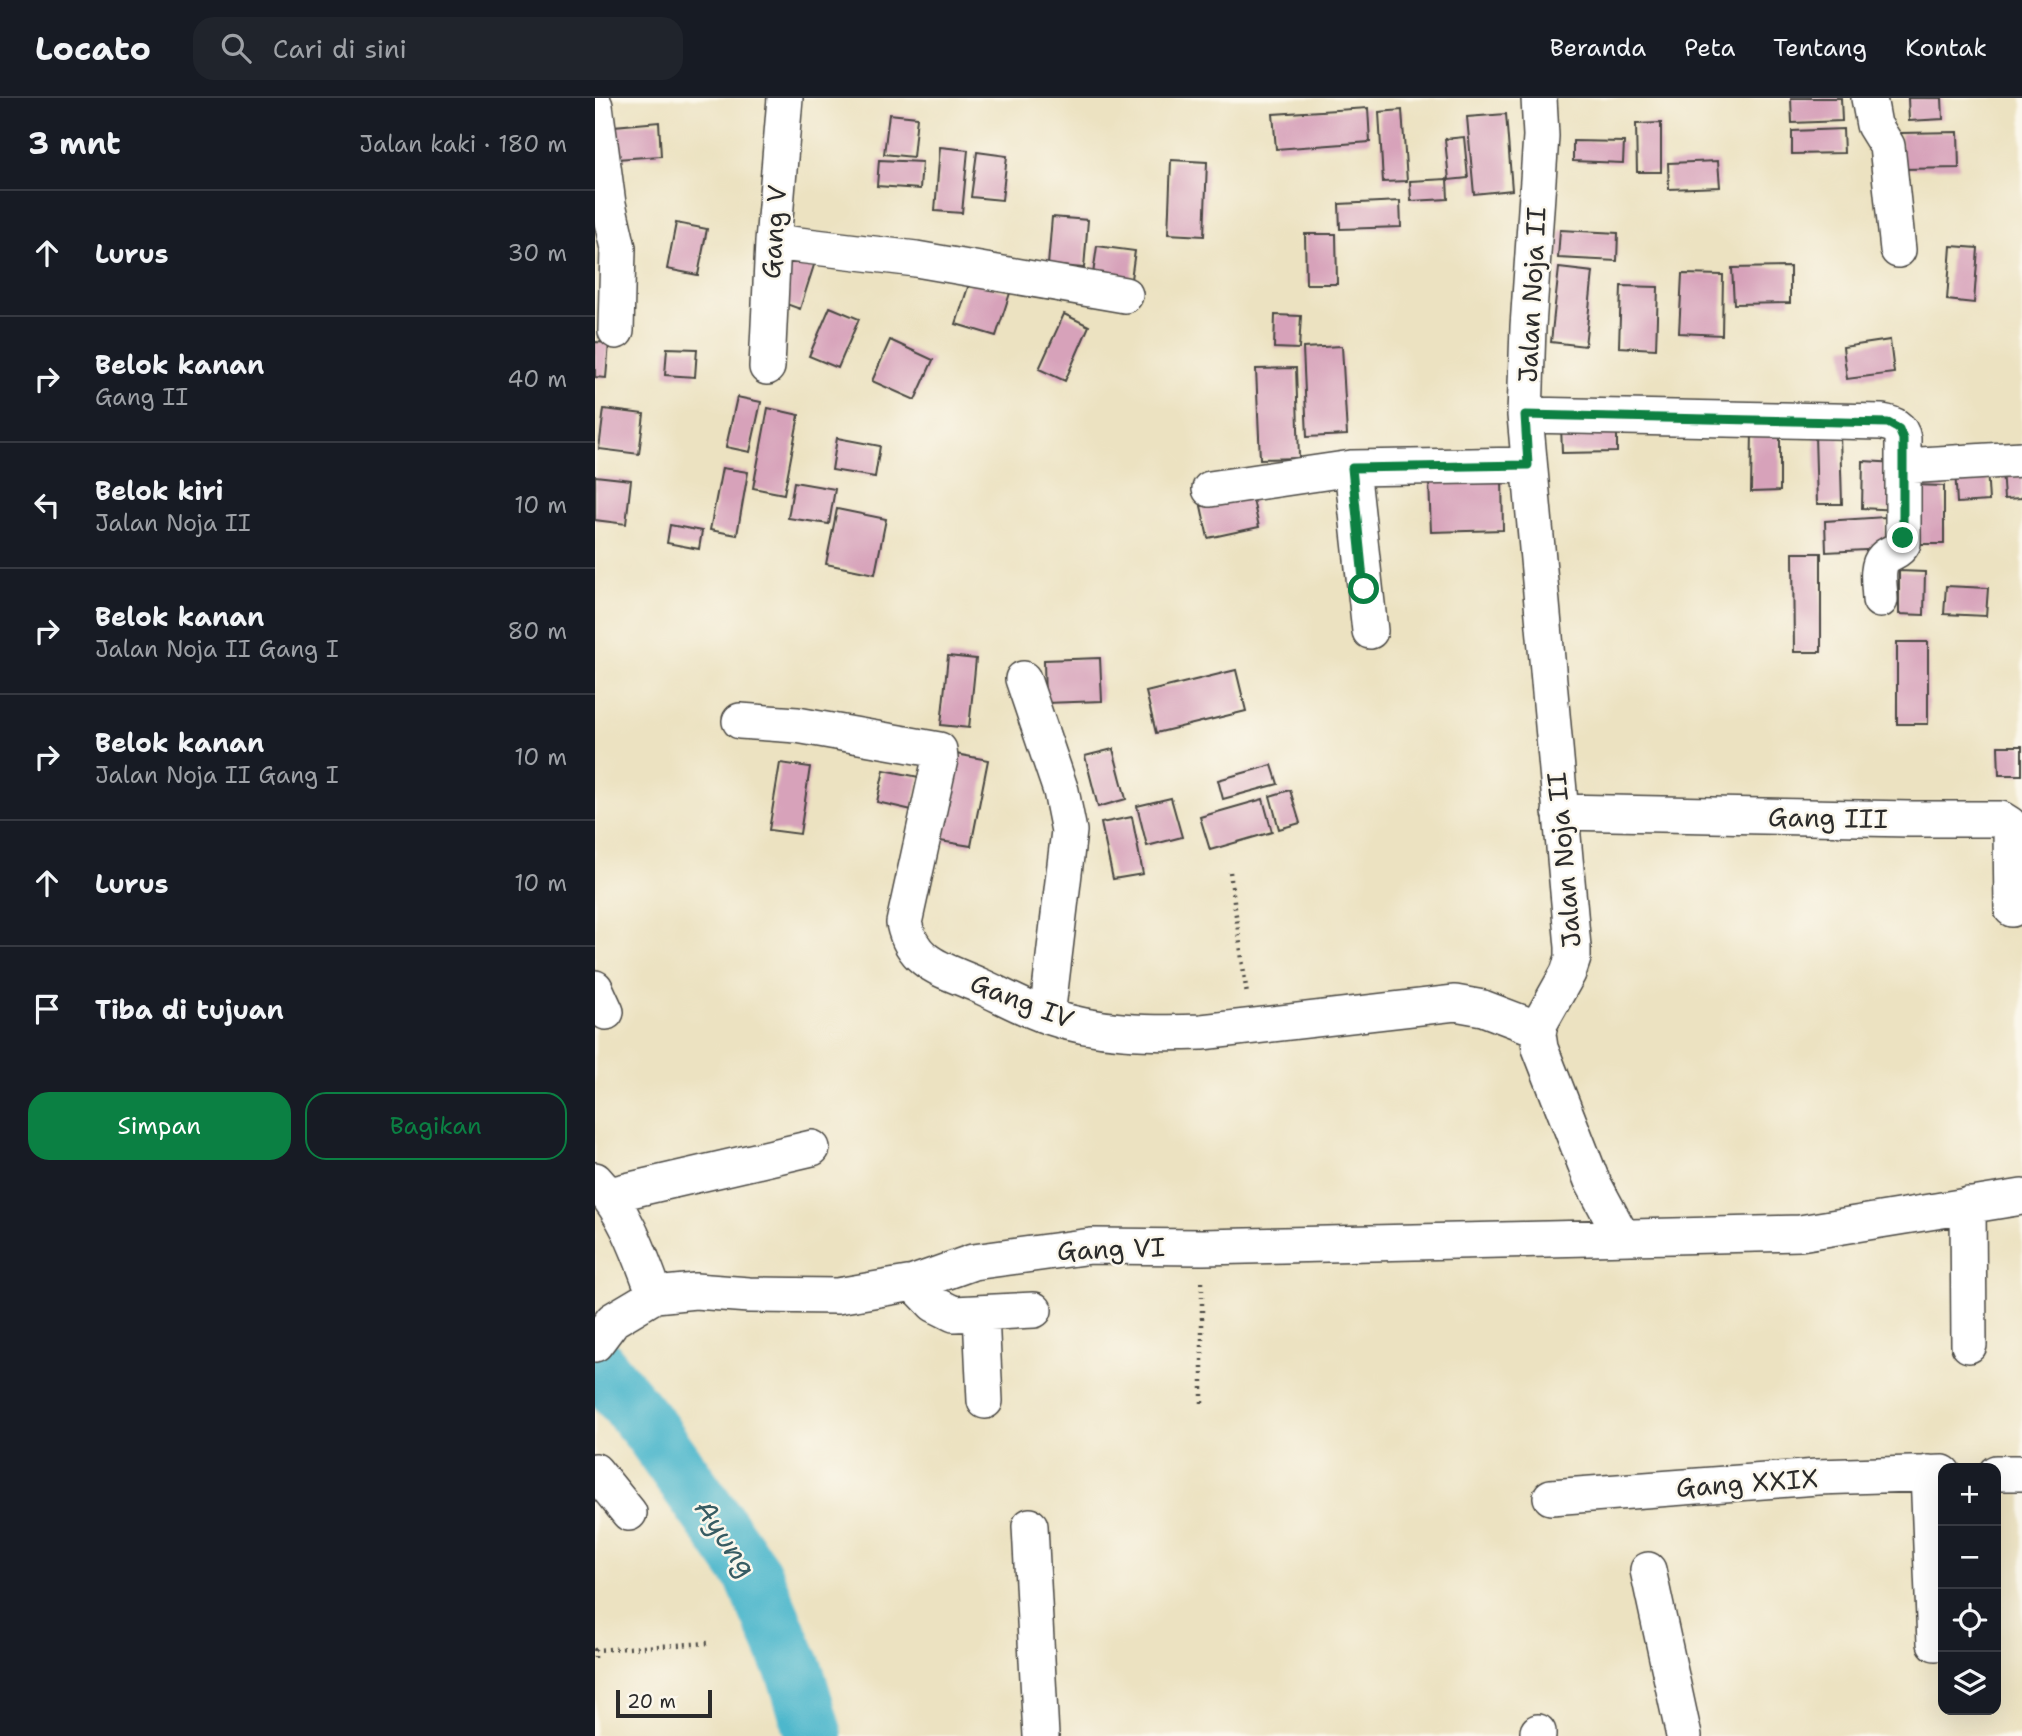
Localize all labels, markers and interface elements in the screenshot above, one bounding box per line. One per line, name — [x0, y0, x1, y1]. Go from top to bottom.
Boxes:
search box — [193, 17, 683, 80]
text: Locato — [35, 26, 151, 71]
icon: search — [217, 29, 255, 67]
text: Cari di sini — [273, 31, 407, 66]
text: Beranda — [1550, 32, 1646, 64]
text: Peta — [1684, 32, 1735, 64]
text: Tentang — [1773, 32, 1867, 64]
text: Kontak — [1905, 32, 1987, 64]
text: 3 mnt — [28, 123, 121, 164]
text: Jalan kaki · 180 m — [359, 129, 567, 159]
street label: Gang V — [753, 184, 794, 280]
street label: Jalan Noja II — [1509, 206, 1554, 384]
icon: ahead — [28, 234, 66, 272]
text: Lurus — [95, 236, 168, 271]
text: 30 m — [508, 238, 567, 268]
text: Belok kanan — [95, 347, 264, 382]
icon: right — [28, 360, 66, 398]
text: 40 m — [507, 364, 567, 394]
text: Gang II — [95, 382, 188, 412]
text: Belok kiri — [95, 473, 224, 508]
icon: left — [28, 486, 66, 524]
text: 10 m — [514, 490, 567, 520]
text: Jalan Noja II — [95, 508, 251, 538]
route end — [1887, 522, 1918, 553]
route start — [1348, 573, 1379, 604]
text: Belok kanan — [95, 599, 264, 634]
icon: right — [28, 612, 66, 650]
text: 80 m — [508, 616, 567, 646]
text: Jalan Noja II Gang I — [95, 634, 339, 664]
text: Belok kanan — [95, 725, 264, 760]
icon: right — [28, 738, 66, 776]
text: 10 m — [514, 742, 567, 772]
text: Jalan Noja II Gang I — [95, 760, 339, 790]
street label: Jalan Noja II — [1538, 771, 1589, 949]
street label: Gang III — [1768, 799, 1888, 836]
icon: ahead — [28, 864, 66, 902]
text: Lurus — [95, 866, 168, 901]
text: 10 m — [514, 868, 567, 898]
street label: Gang IV — [966, 965, 1079, 1036]
icon: arrive — [28, 990, 66, 1028]
text: Tiba di tujuan — [95, 992, 284, 1027]
button: Simpan — [28, 1092, 291, 1160]
button: Bagikan — [305, 1092, 567, 1160]
street label: Gang VI — [1056, 1229, 1166, 1268]
street label: Gang XXIX — [1675, 1460, 1819, 1505]
map controls — [1938, 1463, 2001, 1715]
button: + — [1938, 1463, 2001, 1526]
water label: Ayung — [686, 1491, 766, 1585]
button: − — [1938, 1526, 2001, 1589]
button: locate — [1938, 1589, 2001, 1652]
button: layers — [1938, 1652, 2001, 1715]
scale bar — [616, 1687, 712, 1719]
text: 20 m — [627, 1689, 676, 1714]

